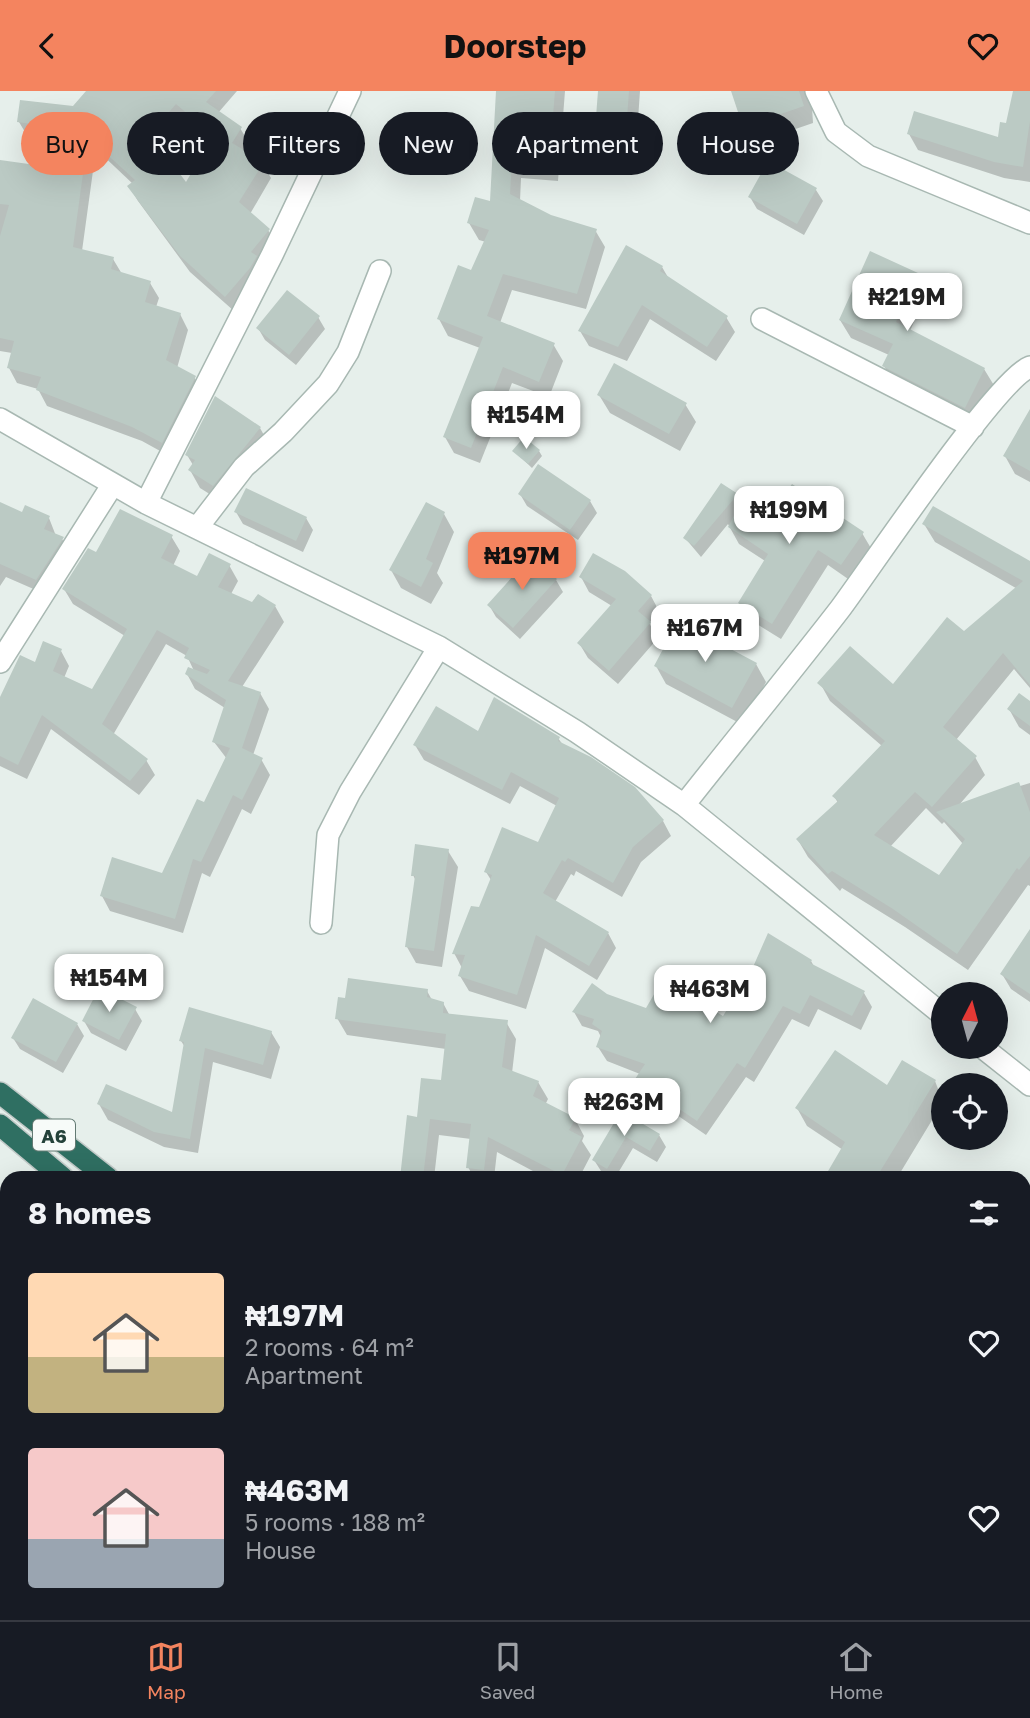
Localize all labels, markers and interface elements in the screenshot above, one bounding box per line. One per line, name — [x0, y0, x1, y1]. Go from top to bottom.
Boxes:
icon: back — [28, 27, 66, 65]
text: Doorstep — [444, 27, 586, 65]
icon: heart — [964, 27, 1002, 65]
chip: Buy — [21, 112, 113, 175]
chip: Rent — [127, 112, 229, 175]
chip: Filters — [243, 112, 365, 175]
chip: New — [379, 112, 478, 175]
chip: Apartment — [492, 112, 663, 175]
chip: House — [677, 112, 799, 175]
pin: ₦219M — [858, 273, 956, 333]
text: ₦219M — [868, 282, 946, 310]
pin: ₦154M — [477, 391, 575, 451]
text: ₦154M — [487, 400, 565, 428]
pin: ₦199M — [740, 487, 838, 546]
text: ₦199M — [750, 495, 828, 523]
pin: ₦197M — [473, 533, 571, 592]
text: ₦197M — [484, 541, 560, 569]
pin: ₦167M — [656, 605, 754, 664]
text: ₦167M — [667, 613, 743, 641]
pin: ₦154M — [60, 955, 158, 1014]
text: ₦154M — [70, 963, 148, 991]
pin: ₦463M — [661, 965, 759, 1025]
text: ₦463M — [670, 974, 750, 1002]
north arrow — [931, 982, 1008, 1059]
map controls — [931, 982, 1008, 1150]
button: locate — [931, 1073, 1008, 1150]
pin: ₦263M — [575, 1079, 673, 1138]
text: ₦263M — [584, 1087, 664, 1115]
road number: A6 — [33, 1119, 75, 1151]
icon: filters — [965, 1194, 1003, 1232]
text: 8 homes — [28, 1195, 152, 1231]
text: ₦197M — [245, 1297, 344, 1333]
icon: home — [84, 1301, 168, 1385]
icon: heart — [965, 1324, 1003, 1362]
text: 2 rooms · 64 m² — [245, 1333, 414, 1361]
text: Apartment — [245, 1361, 363, 1389]
text: ₦463M — [245, 1472, 349, 1508]
icon: home — [84, 1476, 168, 1560]
icon: heart — [965, 1499, 1003, 1537]
text: 5 rooms · 188 m² — [245, 1508, 425, 1536]
text: House — [245, 1536, 316, 1564]
tab: Map — [147, 1638, 186, 1703]
tab: Saved — [480, 1638, 535, 1703]
tab: Home — [829, 1638, 883, 1703]

